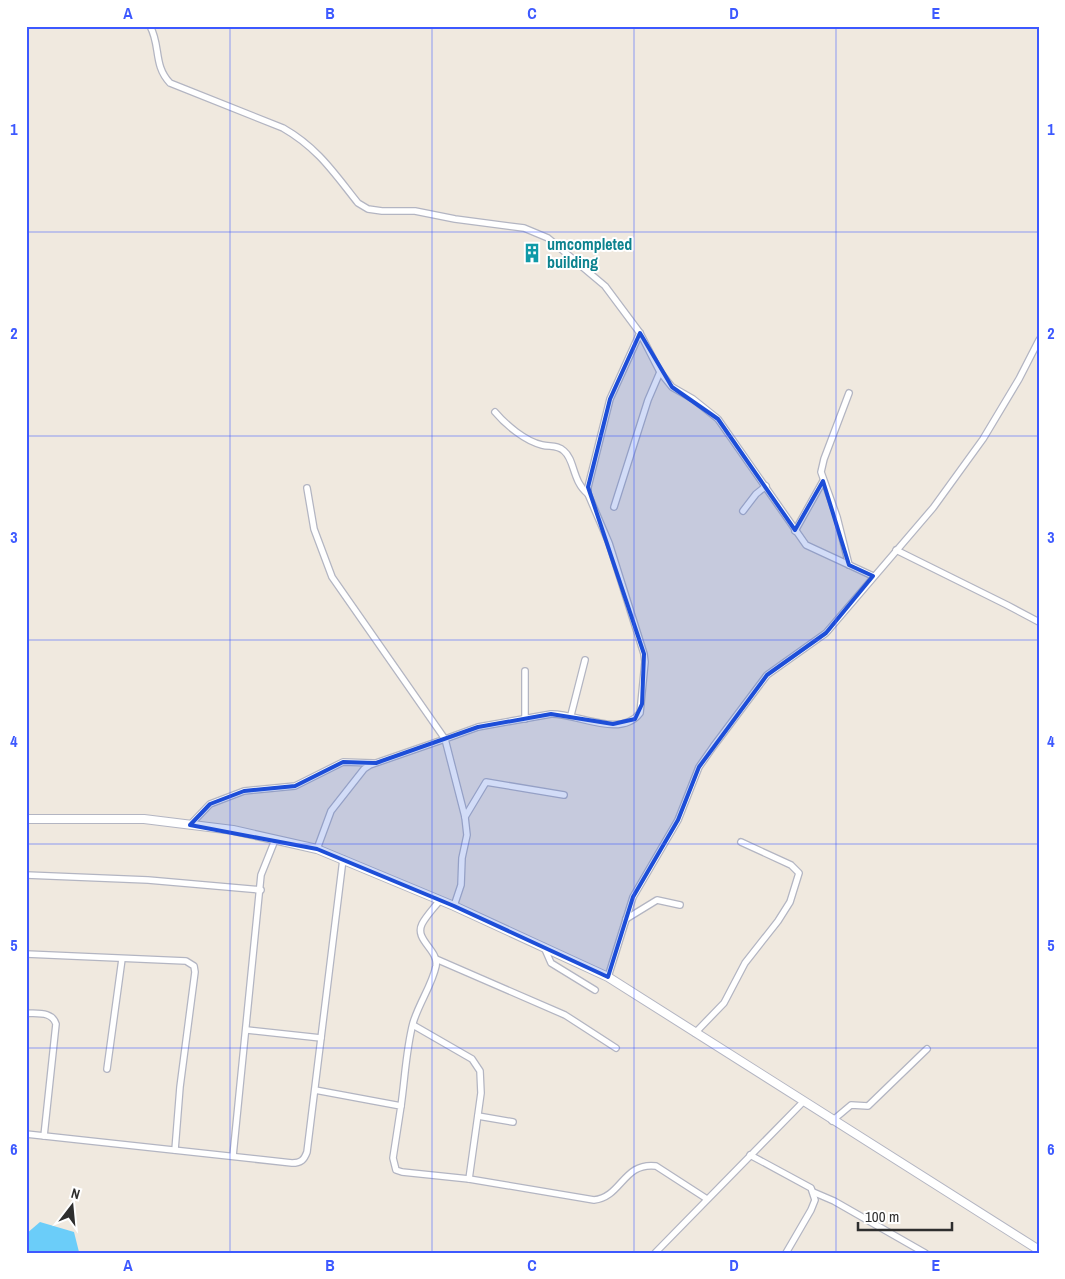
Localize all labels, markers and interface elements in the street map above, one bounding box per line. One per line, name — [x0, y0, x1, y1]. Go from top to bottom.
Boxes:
text: A — [123, 2, 133, 24]
text: B — [325, 2, 335, 24]
text: C — [527, 2, 537, 24]
text: D — [729, 2, 739, 24]
text: E — [932, 2, 941, 24]
text: 1 — [10, 118, 18, 140]
text: 1 — [1047, 118, 1055, 140]
place label: umcompleted building — [547, 233, 632, 273]
building icon: umcompleted building — [521, 242, 543, 264]
text: 2 — [10, 322, 18, 344]
text: 2 — [1047, 322, 1055, 344]
text: 3 — [10, 526, 18, 548]
text: 3 — [1047, 526, 1055, 548]
text: 4 — [10, 730, 18, 752]
text: 4 — [1047, 730, 1055, 752]
text: 5 — [10, 934, 18, 956]
text: 5 — [1047, 934, 1055, 956]
text: 6 — [10, 1138, 18, 1160]
text: 6 — [1047, 1138, 1055, 1160]
north arrow — [48, 1182, 98, 1232]
text: N — [69, 1184, 82, 1203]
scale bar — [858, 1199, 951, 1231]
text: 100 m — [865, 1206, 899, 1227]
text: A — [123, 1254, 133, 1276]
text: B — [325, 1254, 335, 1276]
text: C — [527, 1254, 537, 1276]
text: D — [729, 1254, 739, 1276]
text: E — [932, 1254, 941, 1276]

